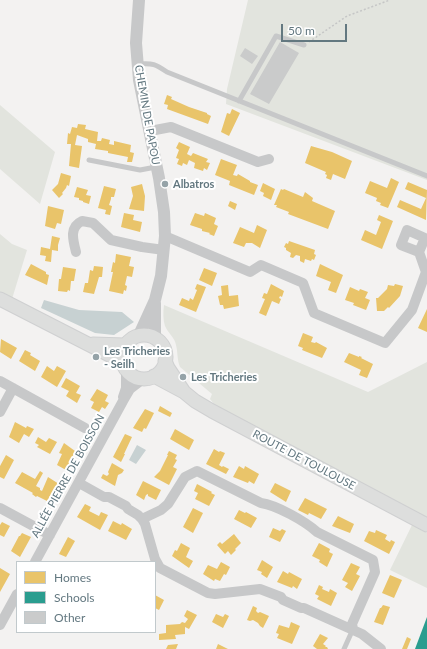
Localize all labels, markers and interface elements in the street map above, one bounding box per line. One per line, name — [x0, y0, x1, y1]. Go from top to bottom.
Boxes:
scale bar — [283, 16, 349, 42]
text: 50 m — [288, 23, 315, 38]
street label: CHEMIN DE PAPOU — [132, 64, 162, 166]
place label: Albatros — [173, 177, 214, 191]
marker: Albatros — [160, 179, 170, 189]
place label: Les Tricheries - Seilh — [104, 344, 170, 370]
marker: Les Tricheries - Seilh — [91, 352, 101, 362]
place label: Les Tricheries — [191, 370, 257, 384]
marker: Les Tricheries — [178, 372, 188, 382]
street label: ALLÉE PIERRE DE BOISSON — [29, 412, 107, 540]
street label: ROUTE DE TOULOUSE — [250, 427, 358, 493]
legend — [16, 561, 156, 633]
text: Homes — [54, 570, 91, 585]
text: Schools — [54, 590, 95, 605]
text: Other — [54, 610, 85, 625]

